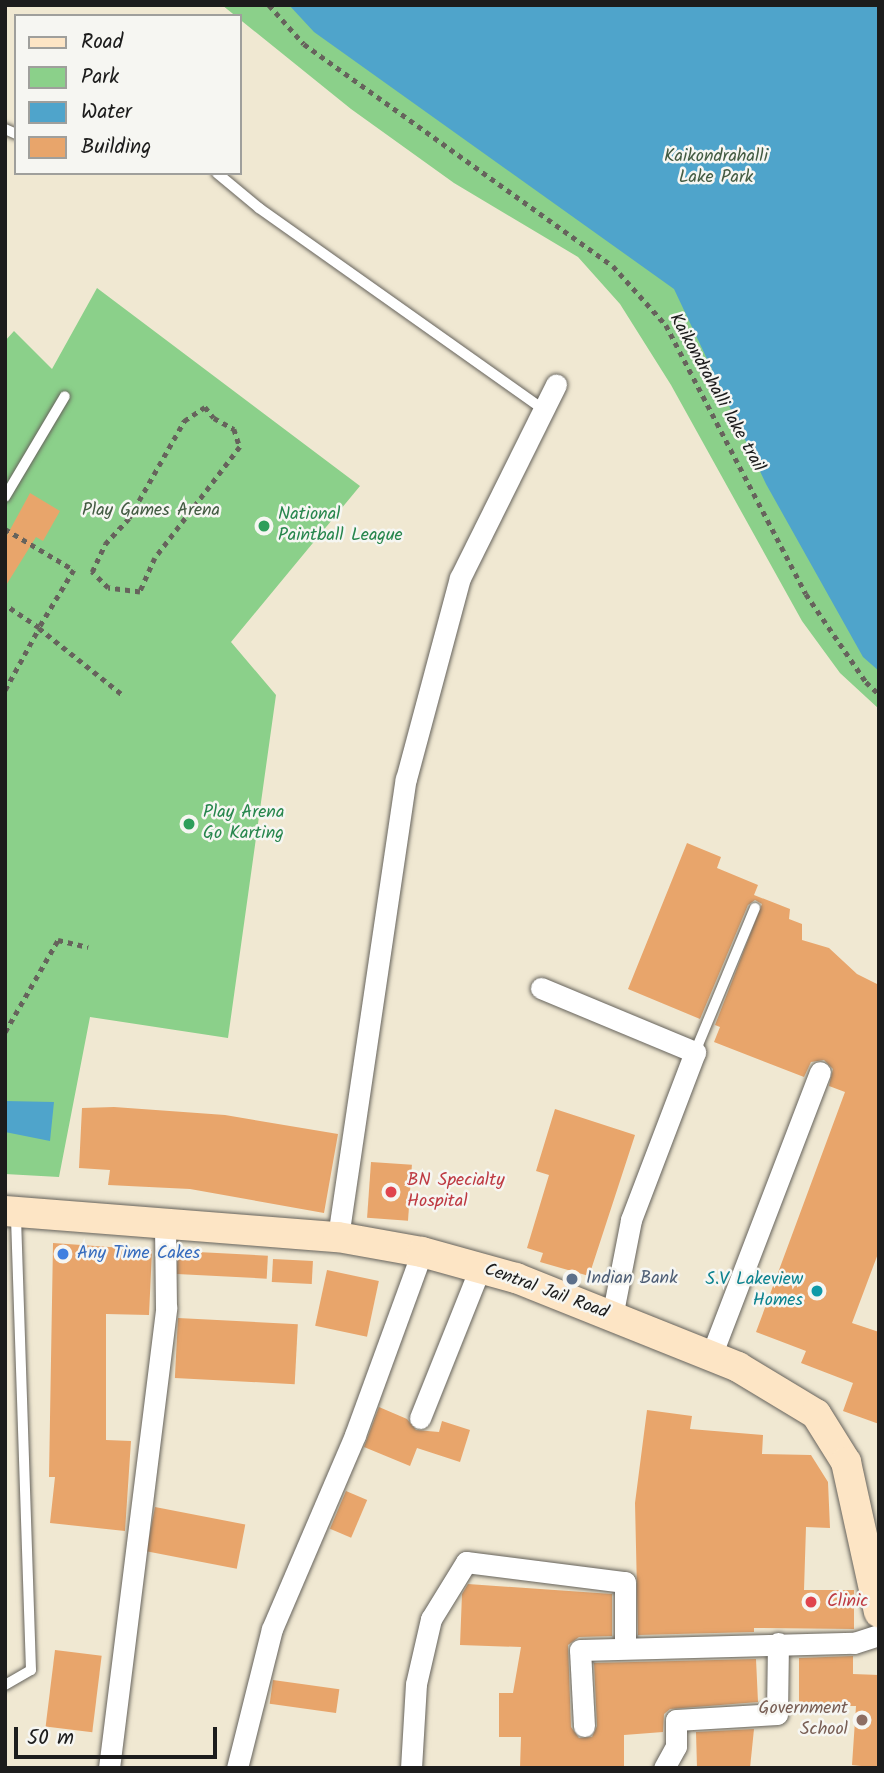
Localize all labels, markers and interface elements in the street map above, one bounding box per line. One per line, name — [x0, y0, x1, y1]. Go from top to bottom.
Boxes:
legend — [14, 14, 242, 175]
text: Road — [81, 26, 123, 59]
text: Park — [81, 61, 119, 94]
text: Water — [81, 96, 132, 129]
text: Building — [81, 131, 151, 164]
park label: Kaikondrahalli Lake Park — [664, 147, 768, 190]
street label: Kaikondrahalli lake trail — [663, 310, 769, 476]
park label: Play Games Arena — [82, 500, 220, 522]
place label: National Paintball League — [278, 505, 403, 548]
marker: National Paintball League — [256, 518, 272, 534]
place label: Play Arena Go Karting — [203, 803, 284, 846]
marker: Play Arena Go Karting — [181, 816, 197, 832]
place label: BN Specialty Hospital — [407, 1171, 505, 1214]
marker: BN Specialty Hospital — [381, 1182, 401, 1202]
place label: Any Time Cakes — [77, 1243, 200, 1265]
marker: Any Time Cakes — [55, 1246, 71, 1262]
street label: Central Jail Road — [481, 1260, 611, 1324]
place label: Indian Bank — [586, 1268, 678, 1290]
place label: S.V Lakeview Homes — [705, 1270, 803, 1312]
marker: Indian Bank — [564, 1271, 580, 1287]
marker: S.V Lakeview Homes — [809, 1283, 825, 1299]
place label: Clinic — [827, 1591, 868, 1613]
marker: Clinic — [801, 1592, 821, 1612]
place label: Government School — [759, 1699, 848, 1742]
marker: Government School — [854, 1712, 870, 1728]
scale bar — [18, 1714, 220, 1758]
text: 50 m — [27, 1722, 74, 1755]

